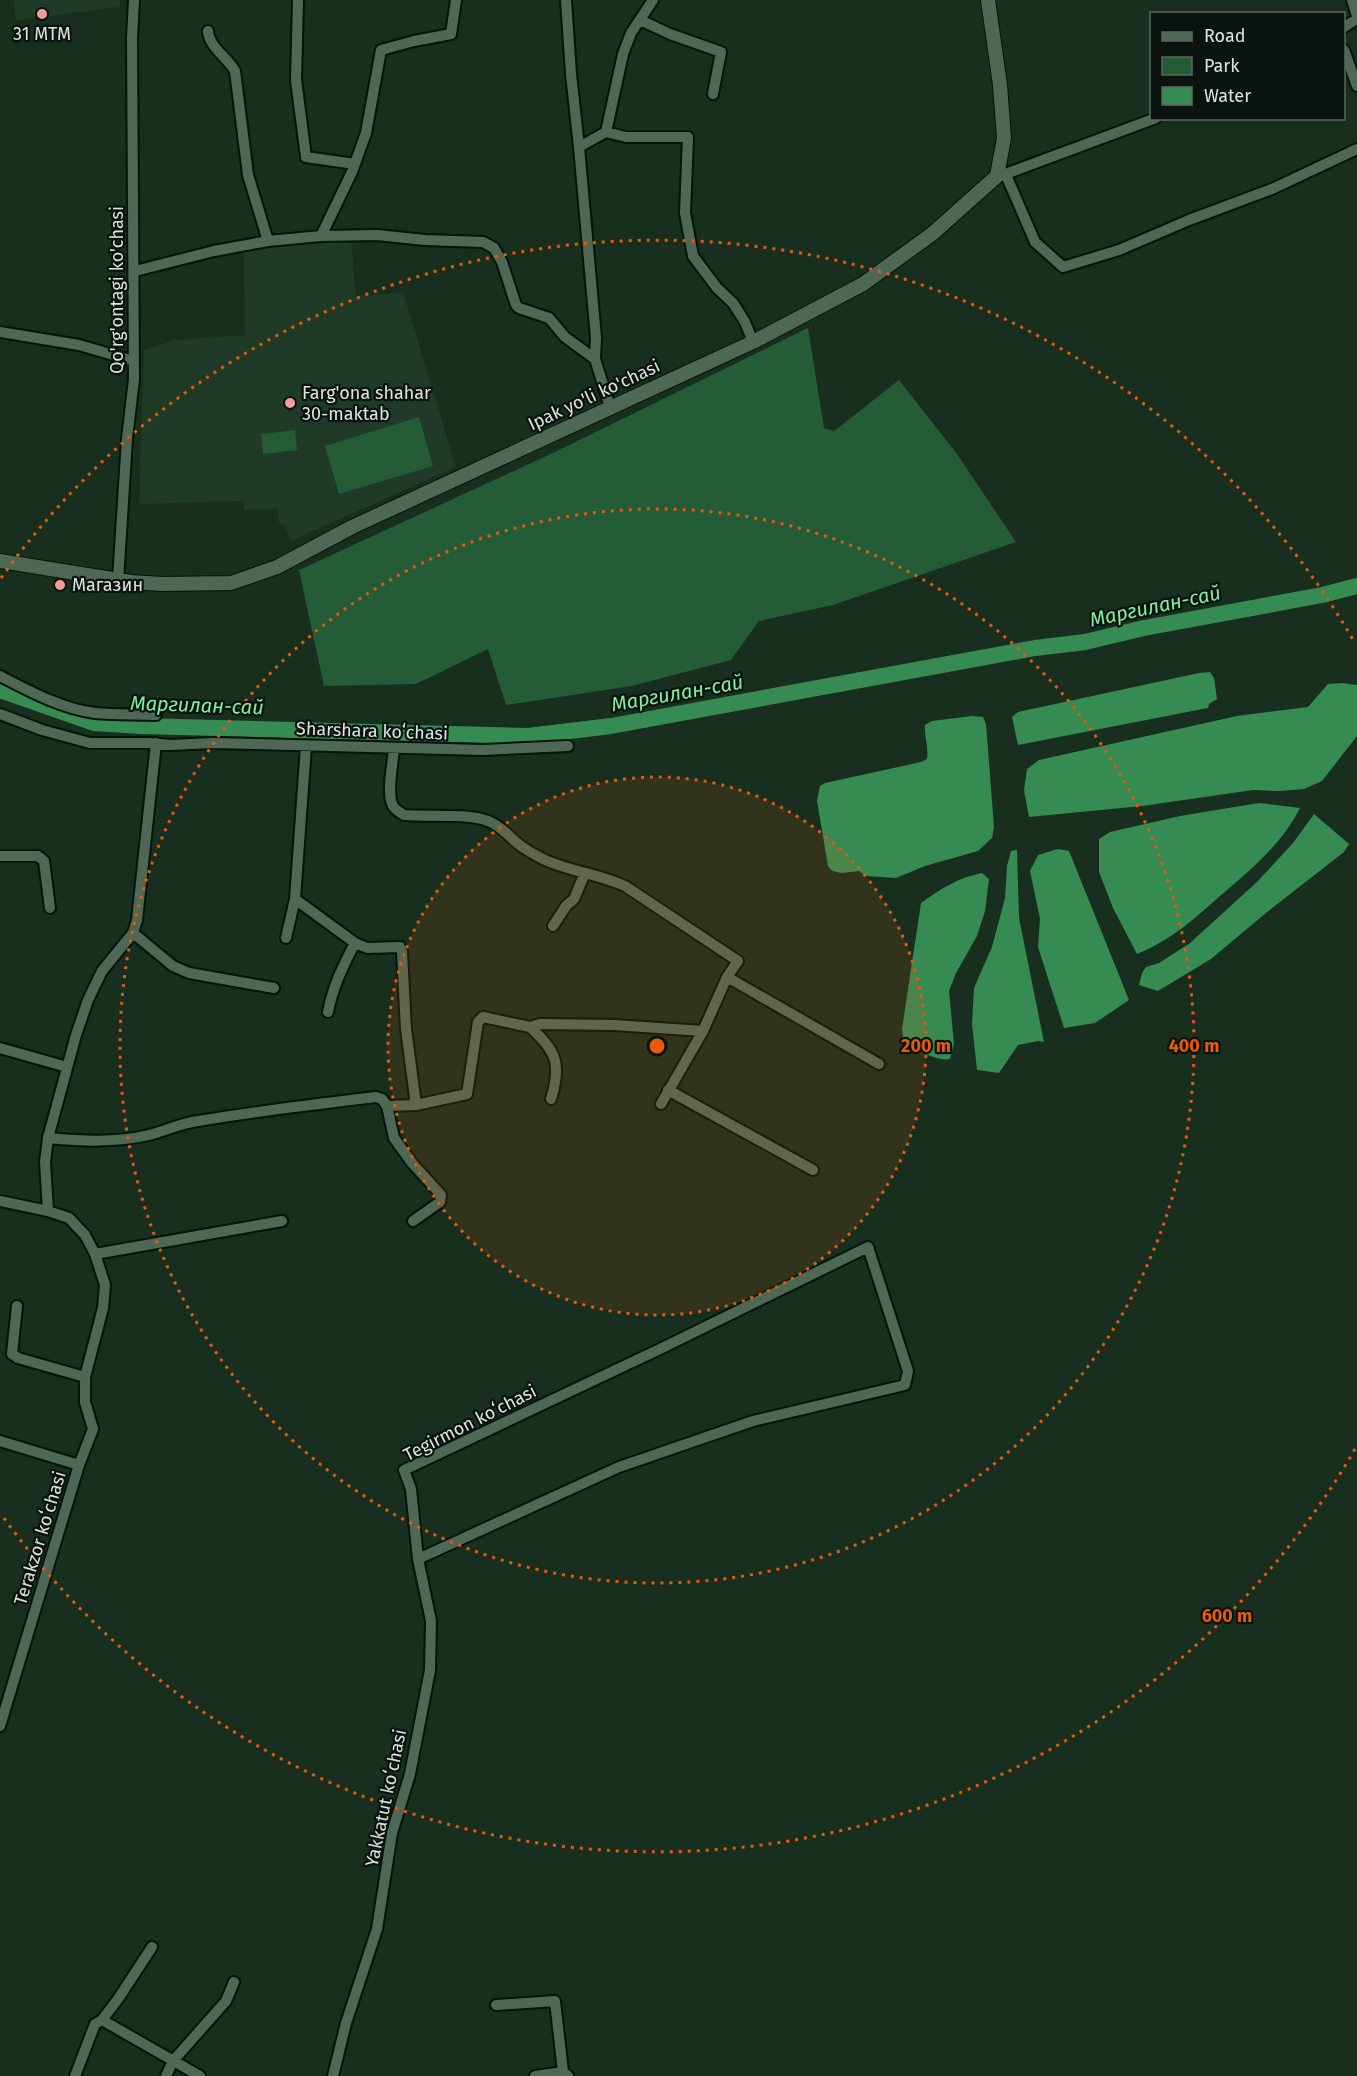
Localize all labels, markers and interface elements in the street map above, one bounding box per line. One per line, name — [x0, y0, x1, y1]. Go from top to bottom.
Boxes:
marker: 31 MTM — [35, 7, 49, 21]
legend — [1150, 12, 1345, 120]
place label: 31 MTM — [13, 23, 71, 45]
text: Road — [1204, 25, 1246, 47]
text: Park — [1204, 55, 1240, 77]
text: Water — [1204, 85, 1251, 107]
street label: Qo'rg'ontagi ko'chasi — [106, 206, 128, 374]
street label: Ipak yo'li ko'chasi — [524, 355, 664, 435]
place label: Farg'ona shahar 30-maktab — [302, 382, 431, 425]
marker: Farg'ona shahar 30-maktab — [283, 396, 297, 410]
place label: Магазин — [72, 574, 143, 596]
marker: Магазин — [53, 578, 67, 592]
water label: Маргилан-сай — [1087, 580, 1223, 632]
water label: Маргилан-сай — [609, 670, 745, 716]
water label: Маргилан-сай — [130, 691, 264, 719]
street label: Sharshara koʻchasi — [296, 717, 448, 745]
text: 200 m — [901, 1035, 951, 1057]
text: 400 m — [1169, 1035, 1219, 1057]
centre of rings — [647, 1036, 667, 1056]
street label: Tegirmon koʻchasi — [400, 1380, 540, 1466]
street label: Terakzor koʻchasi — [9, 1468, 71, 1608]
text: 600 m — [1202, 1605, 1252, 1627]
street label: Yakkatut koʻchasi — [361, 1727, 411, 1869]

